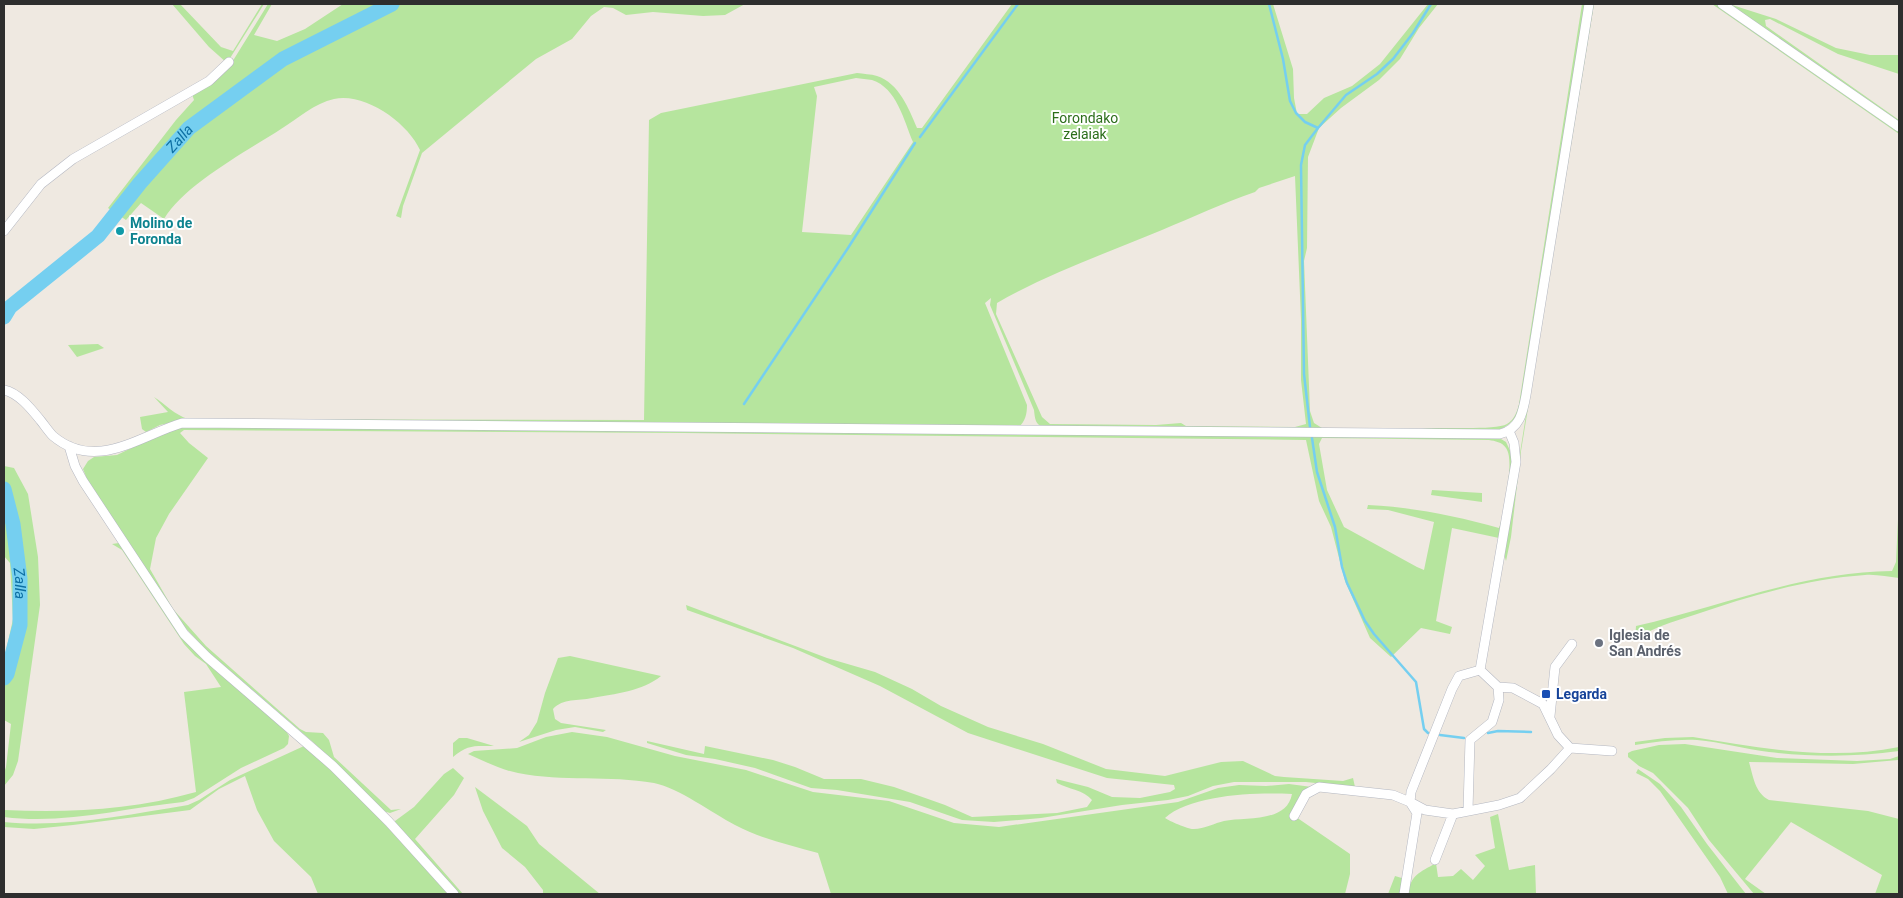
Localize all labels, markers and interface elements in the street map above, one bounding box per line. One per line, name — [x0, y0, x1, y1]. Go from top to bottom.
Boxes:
park label: Forondako zelaiak — [1052, 110, 1118, 142]
water label: Zalla — [162, 121, 197, 157]
place label: Molino de Foronda — [130, 215, 193, 247]
marker: Molino de Foronda — [114, 225, 126, 237]
water label: Zalla — [10, 566, 29, 599]
place label: Iglesia de San Andrés — [1609, 627, 1681, 659]
marker: Iglesia de San Andrés — [1593, 637, 1605, 649]
place label: Legarda — [1556, 686, 1608, 702]
marker: Legarda — [1540, 688, 1552, 700]

